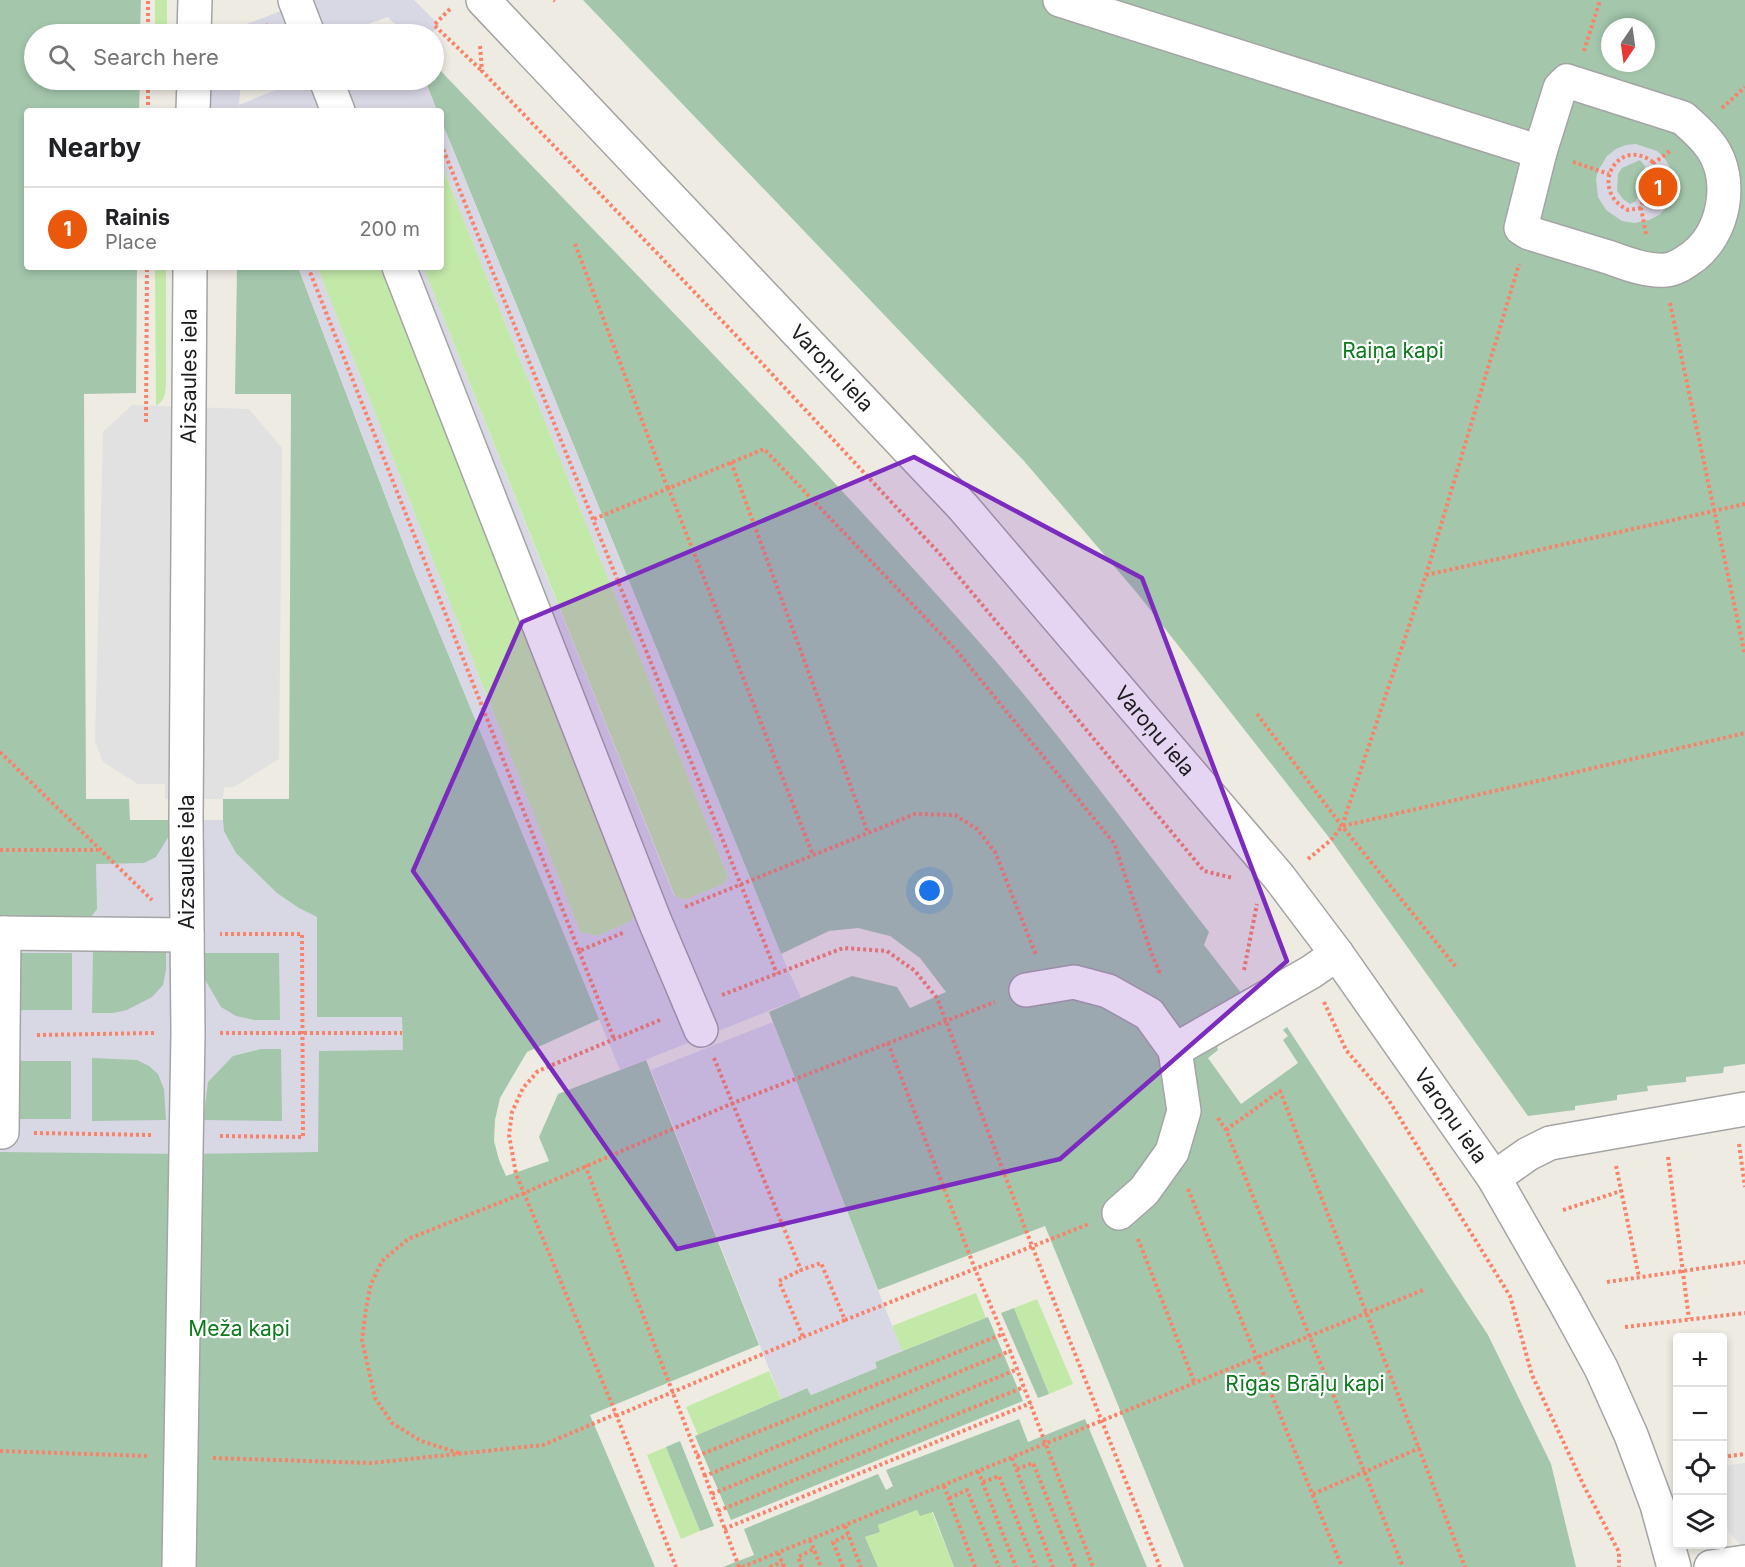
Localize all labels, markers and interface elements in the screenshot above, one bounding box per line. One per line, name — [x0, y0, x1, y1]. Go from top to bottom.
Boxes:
north arrow — [1601, 18, 1655, 72]
search box — [24, 24, 444, 90]
icon: search — [45, 41, 78, 74]
text: Search here — [93, 44, 219, 70]
text: Nearby — [48, 132, 141, 163]
pin: 1 — [1638, 164, 1678, 210]
text: Rainis — [105, 204, 170, 230]
text: 1 — [63, 217, 72, 241]
text: 200 m — [359, 217, 420, 241]
text: Place — [105, 230, 157, 254]
street label: Aizsaules iela — [176, 308, 202, 444]
street label: Varoņu iela — [785, 319, 879, 416]
park label: Raiņa kapi — [1342, 338, 1444, 364]
street label: Varoņu iela — [1110, 681, 1200, 781]
street label: Aizsaules iela — [174, 794, 199, 930]
your location — [915, 876, 944, 905]
street label: Varoņu iela — [1409, 1063, 1493, 1168]
park label: Meža kapi — [188, 1316, 290, 1341]
map controls — [1673, 1333, 1727, 1549]
button: + — [1673, 1333, 1727, 1387]
park label: Rīgas Brāļu kapi — [1225, 1371, 1385, 1397]
button: − — [1673, 1387, 1727, 1441]
button: locate — [1673, 1441, 1727, 1495]
button: layers — [1673, 1495, 1727, 1549]

